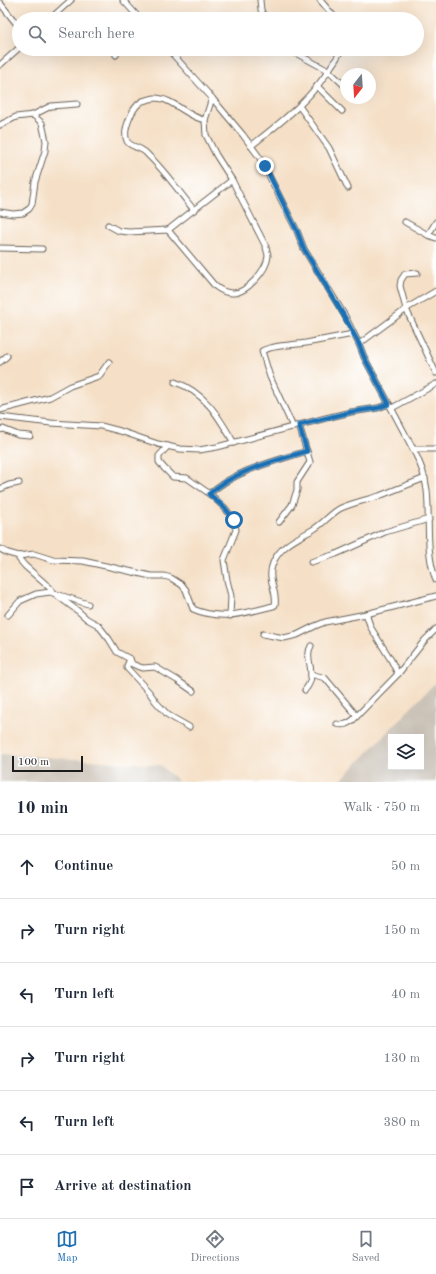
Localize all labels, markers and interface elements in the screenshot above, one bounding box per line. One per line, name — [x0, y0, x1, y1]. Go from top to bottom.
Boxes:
search box — [12, 12, 424, 56]
icon: search — [26, 23, 48, 45]
text: Search here — [58, 27, 135, 42]
north arrow — [340, 68, 376, 104]
route end — [256, 157, 274, 175]
route start — [225, 511, 243, 529]
map controls — [388, 734, 424, 770]
button: layers — [388, 734, 424, 770]
scale bar — [12, 754, 83, 773]
text: 100 m — [18, 757, 49, 768]
text: 10 min — [16, 800, 69, 817]
text: Walk · 750 m — [343, 801, 420, 814]
icon: ahead — [16, 856, 38, 878]
text: Continue — [54, 859, 113, 874]
text: 50 m — [391, 860, 420, 873]
icon: right — [16, 920, 38, 942]
text: Turn right — [54, 923, 125, 938]
text: 150 m — [383, 924, 420, 937]
icon: left — [16, 984, 38, 1006]
text: Turn left — [54, 987, 114, 1002]
text: 40 m — [391, 988, 420, 1001]
icon: right — [16, 1048, 38, 1070]
text: Turn right — [54, 1051, 125, 1066]
text: 130 m — [383, 1052, 420, 1065]
icon: left — [16, 1112, 38, 1134]
text: Turn left — [54, 1115, 114, 1130]
text: 380 m — [383, 1116, 420, 1129]
icon: arrive — [16, 1176, 38, 1198]
text: Arrive at destination — [54, 1179, 192, 1194]
tab: Map — [56, 1228, 78, 1266]
tab: Directions — [191, 1228, 239, 1266]
tab: Saved — [352, 1228, 380, 1266]

